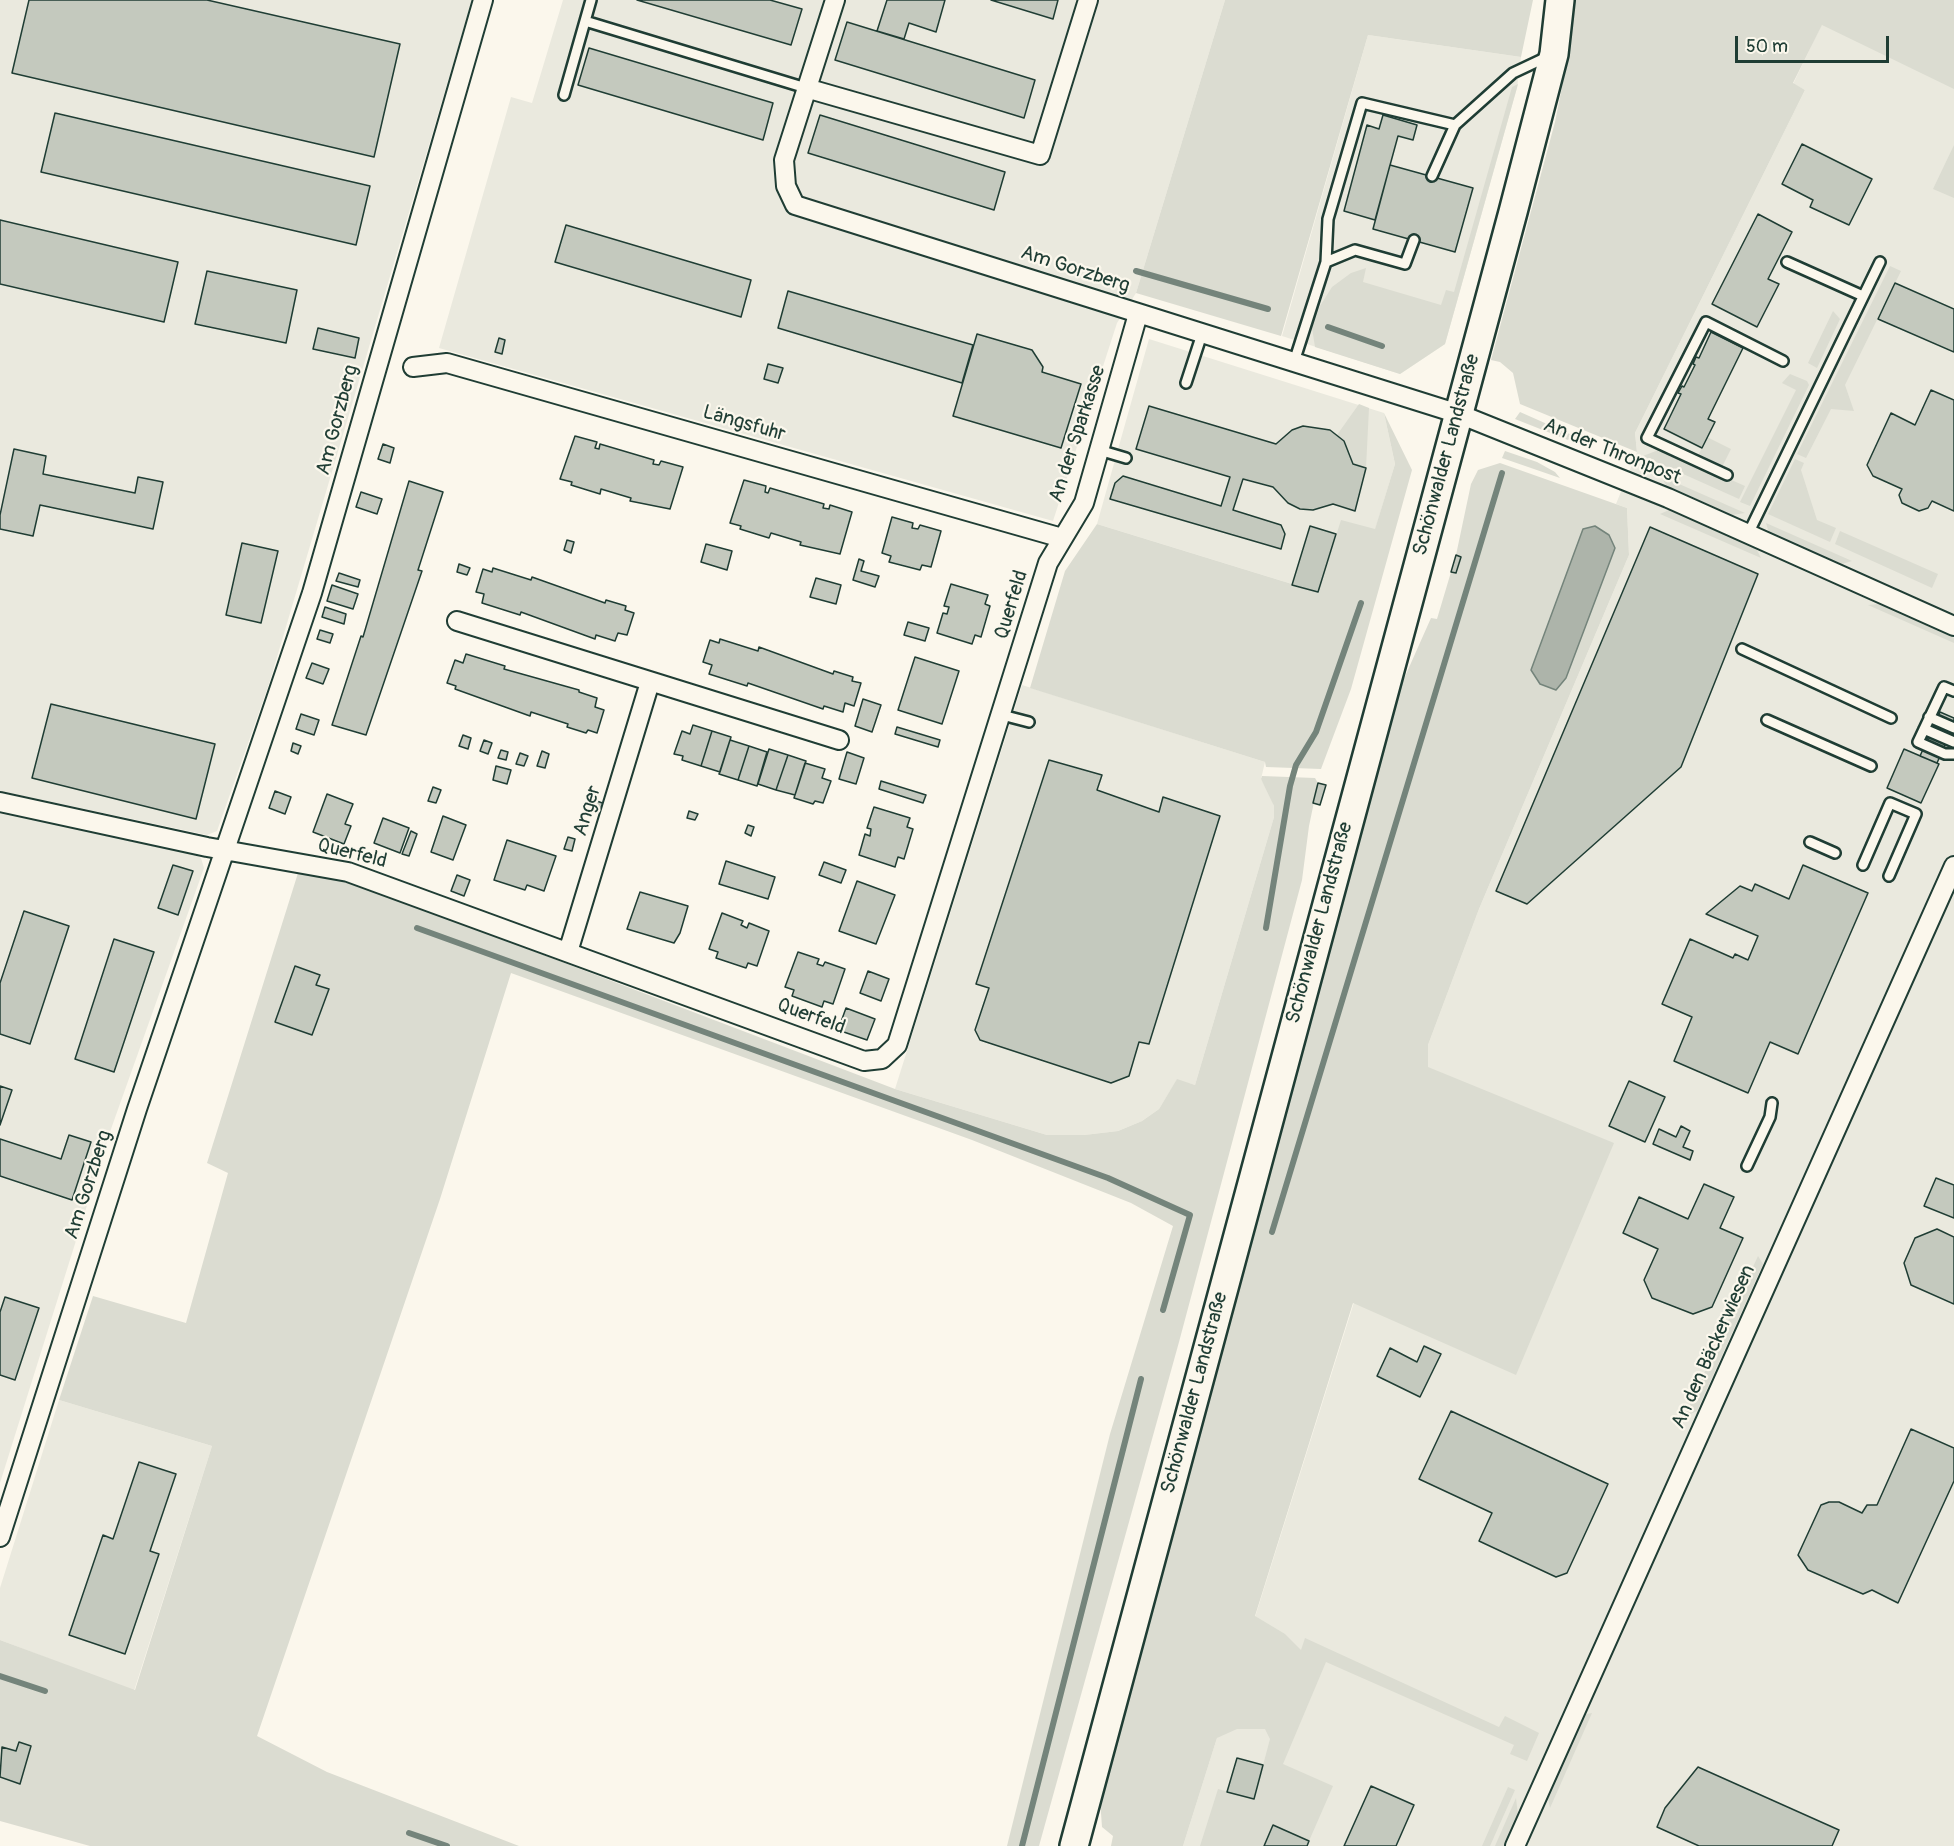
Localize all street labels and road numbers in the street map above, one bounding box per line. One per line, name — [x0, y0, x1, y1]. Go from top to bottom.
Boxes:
street label: Am Gorzberg — [1018, 241, 1132, 299]
street label: Schönwalder Landstraße — [1409, 352, 1485, 558]
street label: Am Gorzberg — [312, 362, 364, 478]
street label: An der Sparkasse — [1045, 362, 1111, 506]
street label: Längsfuhr — [700, 401, 788, 447]
street label: An der Thronpost — [1540, 413, 1684, 491]
street label: Querfeld — [990, 568, 1034, 642]
street label: Anger — [569, 783, 607, 839]
street label: Schönwalder Landstraße — [1282, 820, 1358, 1026]
street label: Querfeld — [315, 834, 389, 874]
street label: Querfeld — [774, 994, 848, 1040]
street label: Am Gorzberg — [60, 1128, 118, 1242]
street label: An den Bäckerwiesen — [1667, 1261, 1761, 1433]
street label: Schönwalder Landstraße — [1157, 1290, 1233, 1496]

